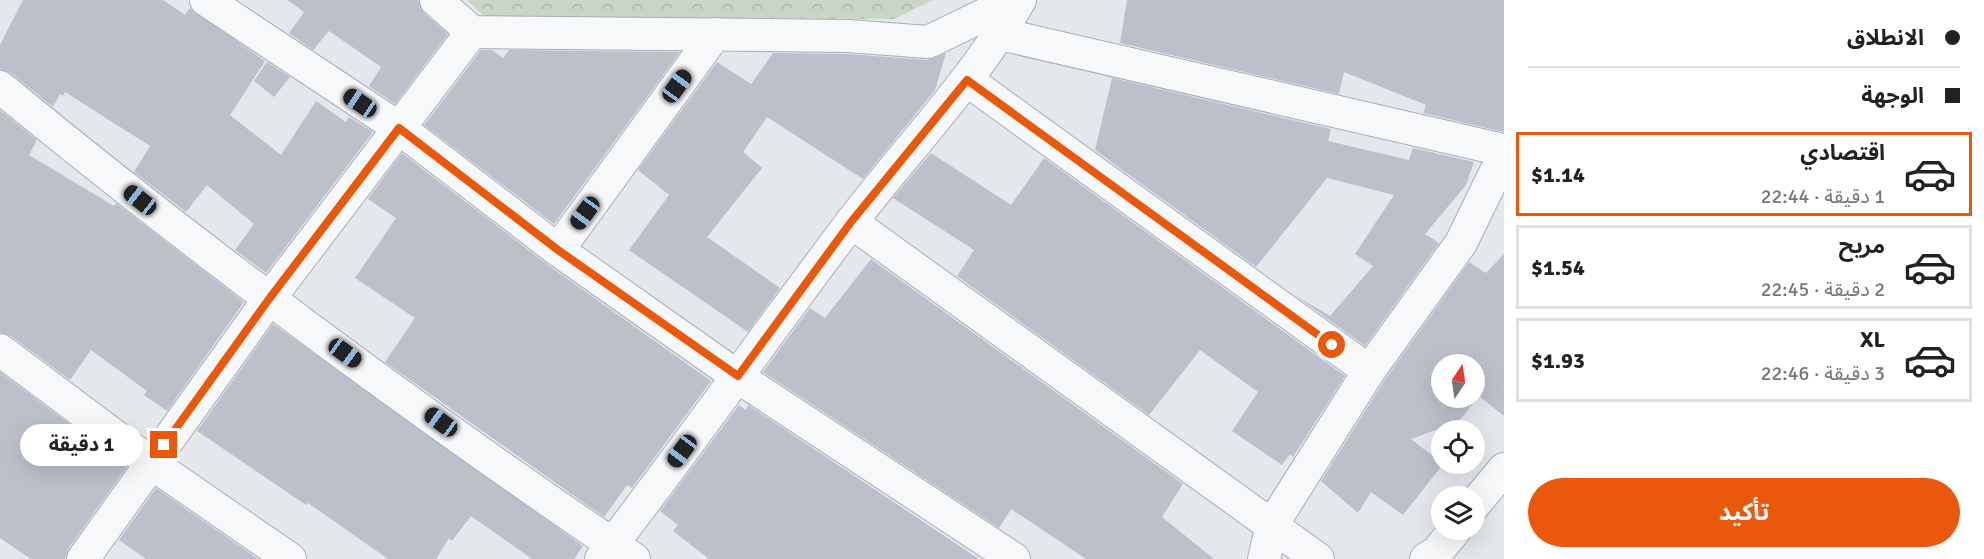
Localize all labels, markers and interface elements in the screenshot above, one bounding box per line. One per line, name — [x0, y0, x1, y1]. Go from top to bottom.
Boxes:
text: الانطلاق — [1847, 24, 1924, 51]
car — [659, 66, 695, 106]
text: الوجهة — [1861, 82, 1924, 109]
car — [340, 85, 380, 121]
text: اقتصادي — [1800, 139, 1885, 166]
icon: car — [1903, 147, 1957, 201]
text: $1.14 — [1531, 161, 1585, 188]
car — [120, 182, 160, 218]
text: 1 دقيقة · 22:44 — [1761, 184, 1885, 209]
car — [567, 193, 603, 233]
text: مريح — [1839, 232, 1885, 259]
icon: car — [1903, 240, 1957, 294]
text: $1.54 — [1531, 254, 1585, 281]
text: 2 دقيقة · 22:45 — [1761, 277, 1885, 302]
text: XL — [1860, 326, 1885, 353]
route start — [1318, 331, 1345, 358]
icon: car — [1903, 333, 1957, 387]
car — [325, 335, 365, 371]
text: $1.93 — [1531, 347, 1585, 374]
north arrow — [1431, 354, 1485, 408]
map controls — [1431, 354, 1485, 540]
text: 3 دقيقة · 22:46 — [1761, 361, 1885, 386]
car — [421, 404, 461, 440]
button: locate — [1431, 420, 1485, 474]
callout: 1 دقيقة — [20, 424, 143, 466]
route end — [150, 431, 177, 458]
car — [664, 431, 700, 471]
text: 1 دقيقة — [49, 432, 114, 457]
button: تأكيد — [1528, 478, 1960, 547]
button: layers — [1431, 486, 1485, 540]

